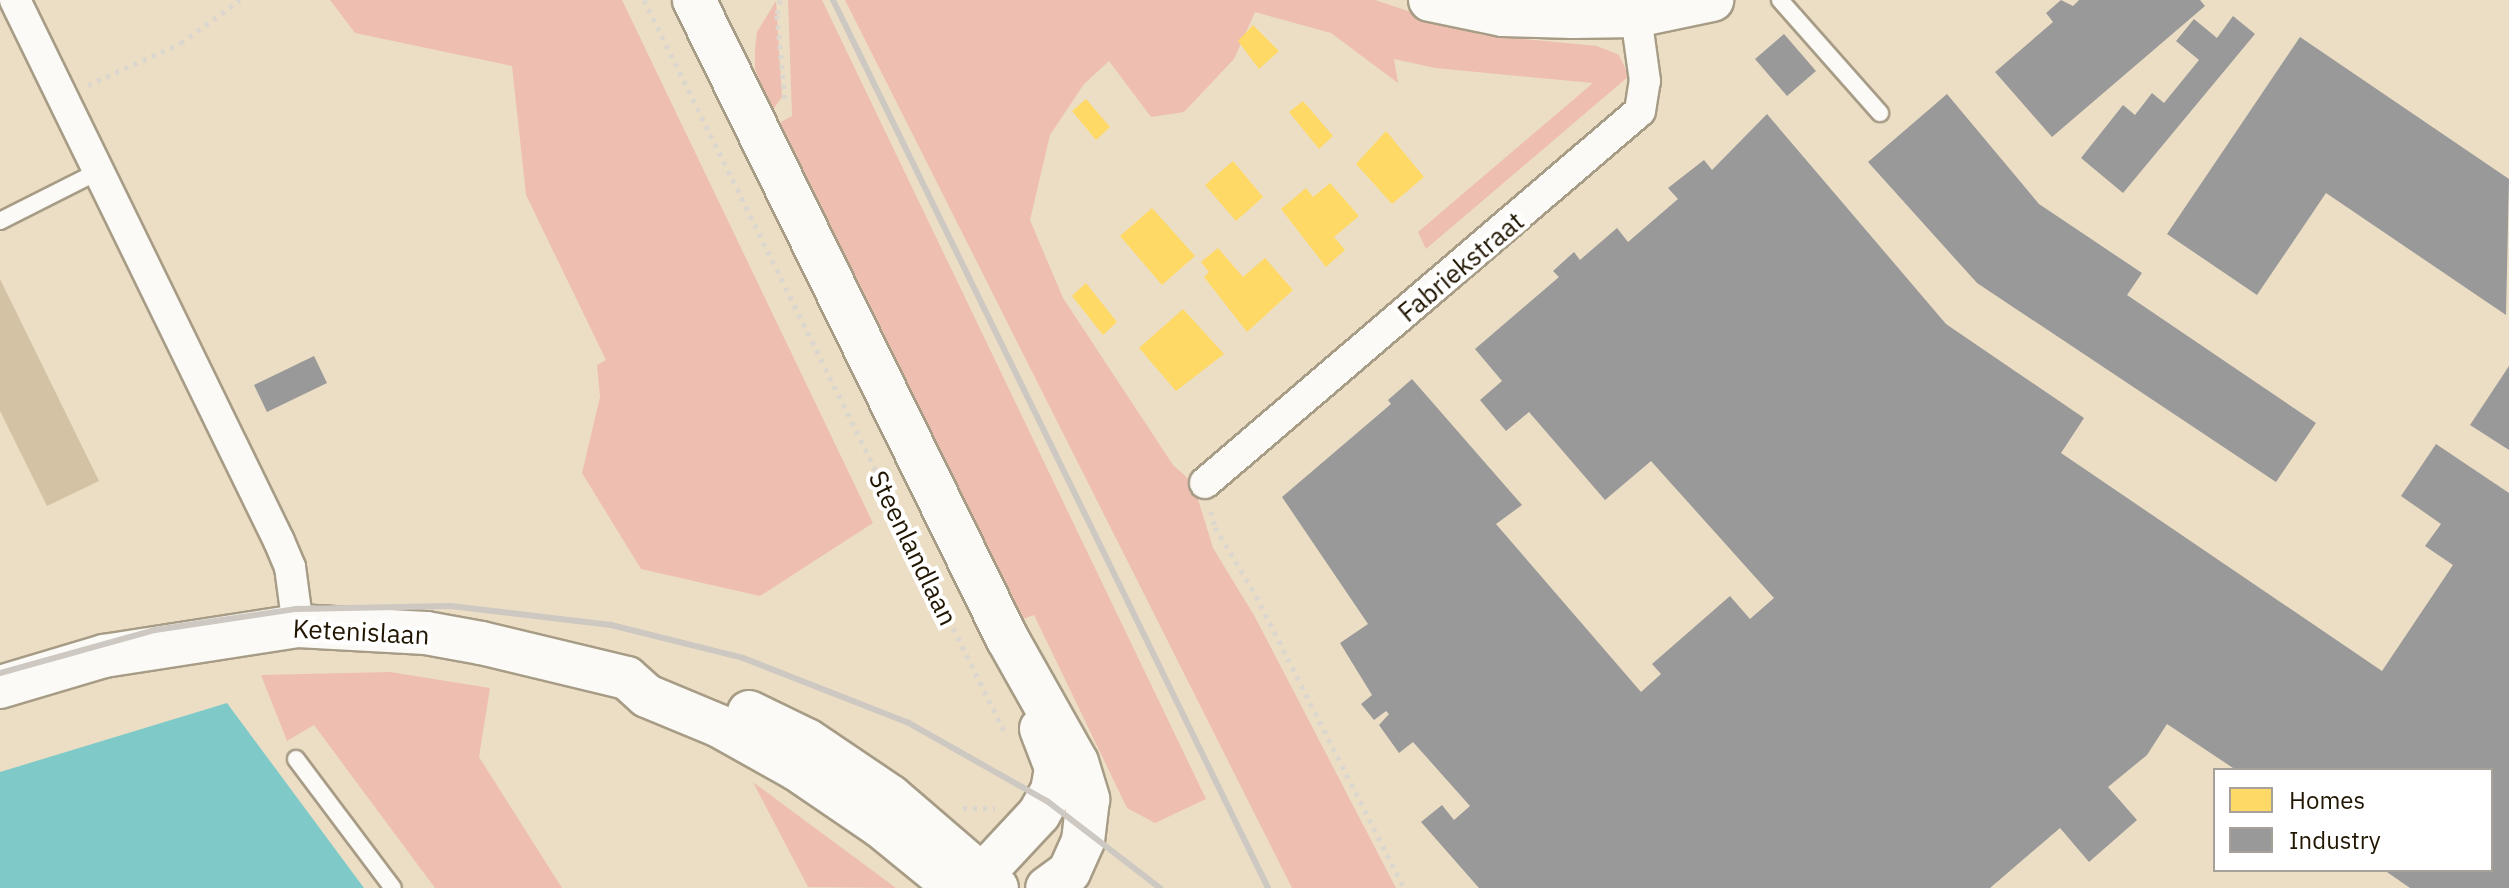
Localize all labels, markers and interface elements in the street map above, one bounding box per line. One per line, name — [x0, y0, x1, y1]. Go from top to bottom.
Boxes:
street label: Fabriekstraat — [1392, 206, 1530, 328]
street label: Steenlandlaan — [862, 466, 964, 630]
street label: Ketenislaan — [292, 613, 430, 651]
legend — [2213, 768, 2493, 872]
text: Homes — [2289, 784, 2365, 816]
text: Industry — [2289, 824, 2381, 856]

